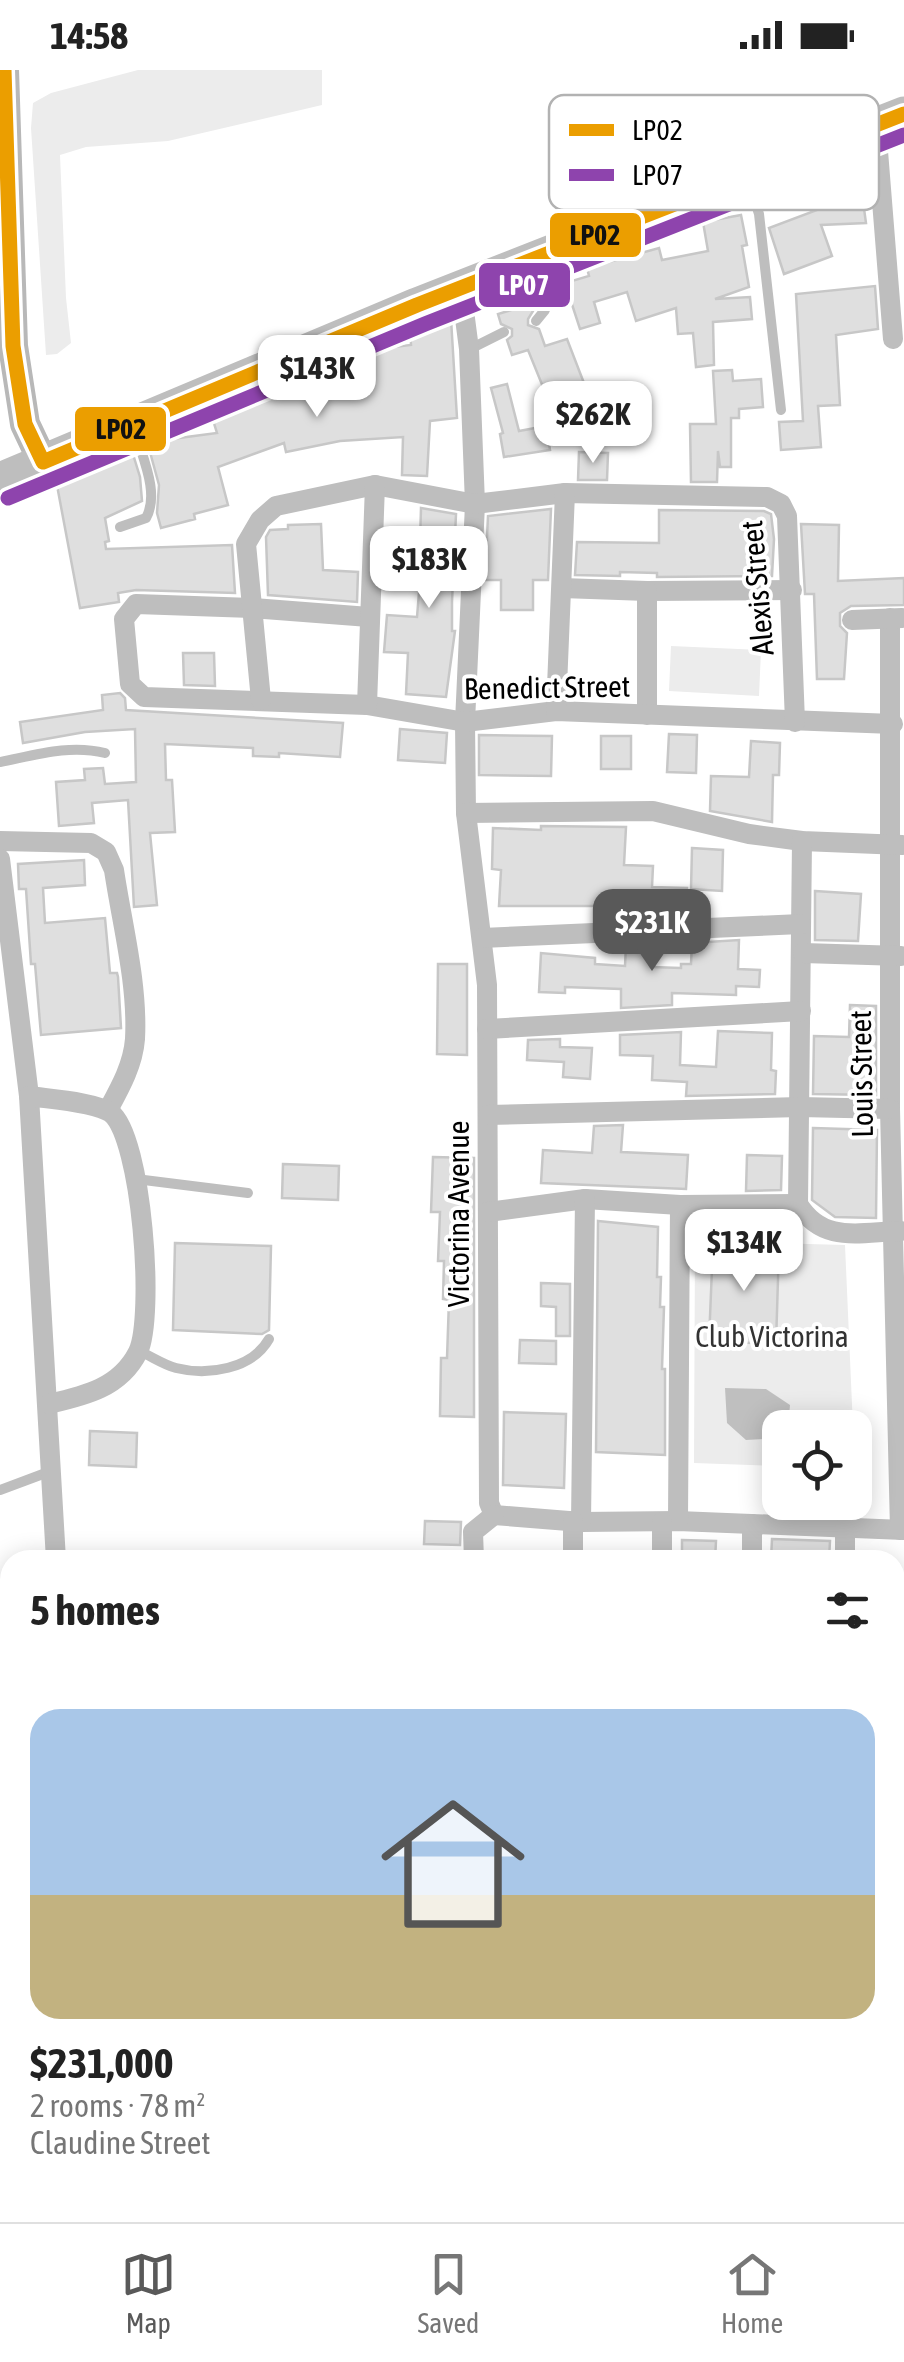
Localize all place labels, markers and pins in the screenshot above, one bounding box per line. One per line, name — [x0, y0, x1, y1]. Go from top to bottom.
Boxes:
pin: $143K — [247, 335, 387, 420]
pin: $262K — [523, 381, 663, 466]
pin: $183K — [359, 526, 499, 611]
pin: $231K — [582, 889, 722, 974]
pin: $134K — [674, 1209, 814, 1294]

